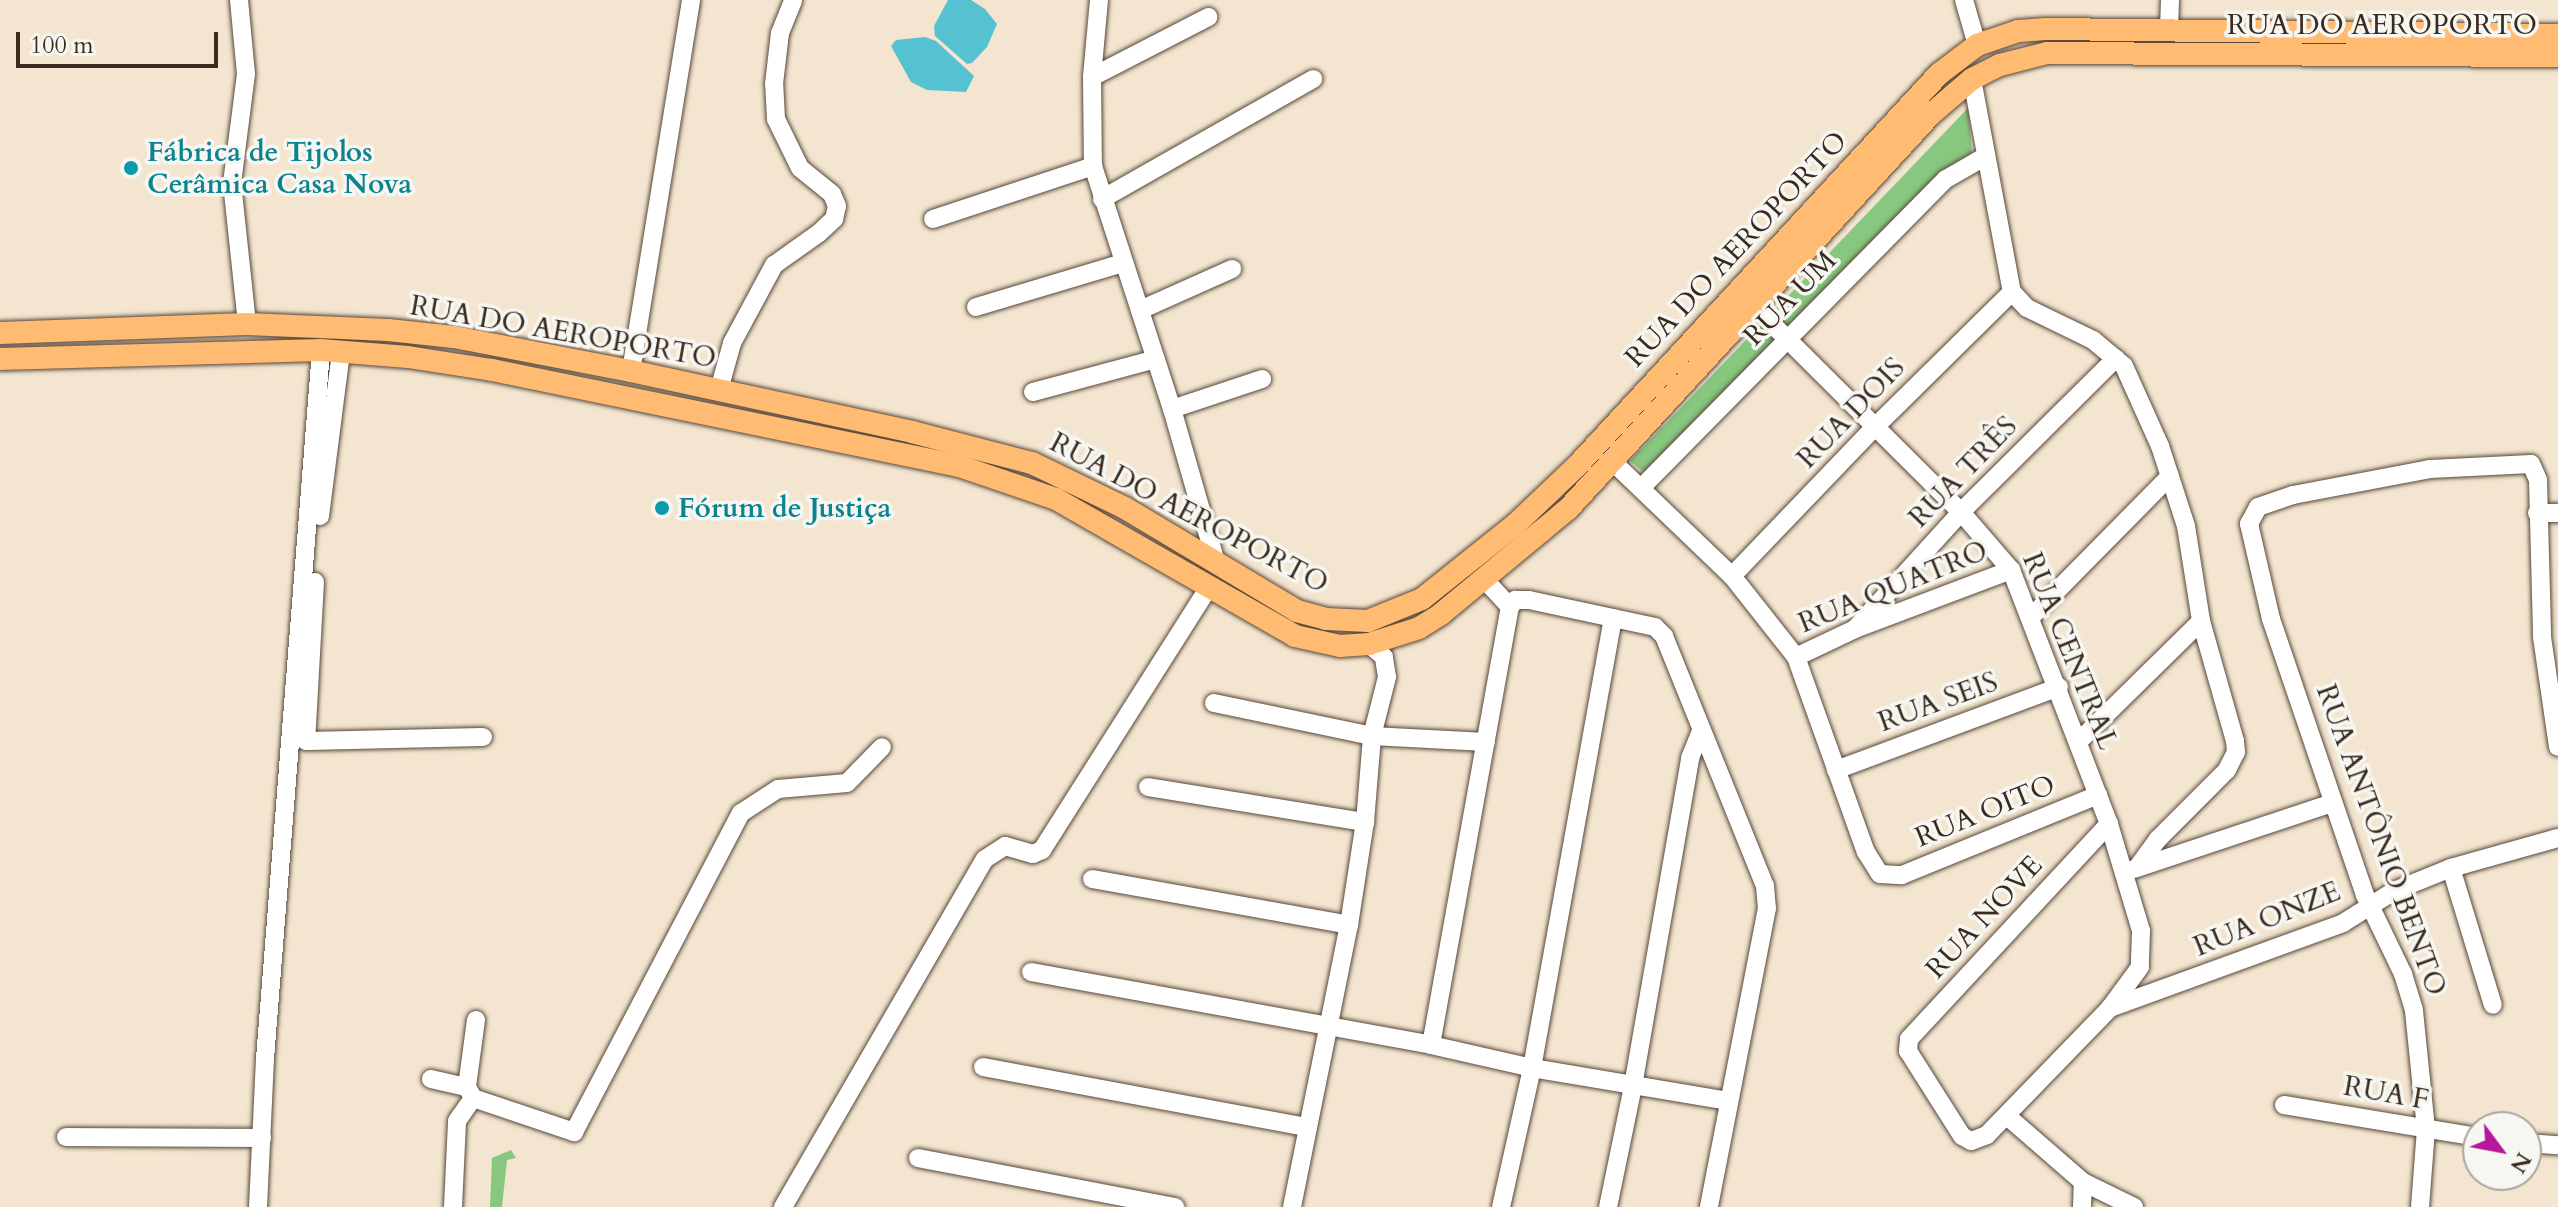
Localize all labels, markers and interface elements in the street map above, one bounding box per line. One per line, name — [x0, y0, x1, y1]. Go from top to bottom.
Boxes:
street label: RUA DO AEROPORTO — [2227, 8, 2537, 42]
scale bar — [20, 16, 222, 66]
text: 100 m — [30, 29, 94, 62]
street label: RUA DO AEROPORTO — [1618, 124, 1854, 374]
place label: Fábrica de Tijolos Cerâmica Casa Nova — [147, 135, 412, 201]
marker: Fábrica de Tijolos Cerâmica Casa Nova — [122, 159, 140, 177]
street label: RUA UM — [1737, 244, 1843, 352]
street label: RUA DO AEROPORTO — [408, 289, 718, 375]
street label: RUA DOIS — [1790, 351, 1912, 475]
street label: RUA TRÊS — [1902, 410, 2024, 534]
street label: RUA DO AEROPORTO — [1044, 425, 1334, 601]
place label: Fórum de Justiça — [678, 491, 891, 525]
marker: Fórum de Justiça — [653, 499, 671, 517]
street label: RUA QUATRO — [1794, 534, 1992, 640]
street label: RUA CENTRAL — [2015, 548, 2125, 754]
street label: RUA SEIS — [1874, 665, 2002, 739]
street label: RUA ANTÔNIO BENTO — [2309, 680, 2453, 1000]
street label: RUA OITO — [1910, 768, 2060, 854]
street label: RUA NOVE — [1919, 849, 2049, 985]
street label: RUA ONZE — [2189, 874, 2345, 964]
street label: RUA F — [2341, 1069, 2431, 1117]
north arrow — [2462, 1111, 2542, 1191]
text: N — [2503, 1147, 2538, 1179]

